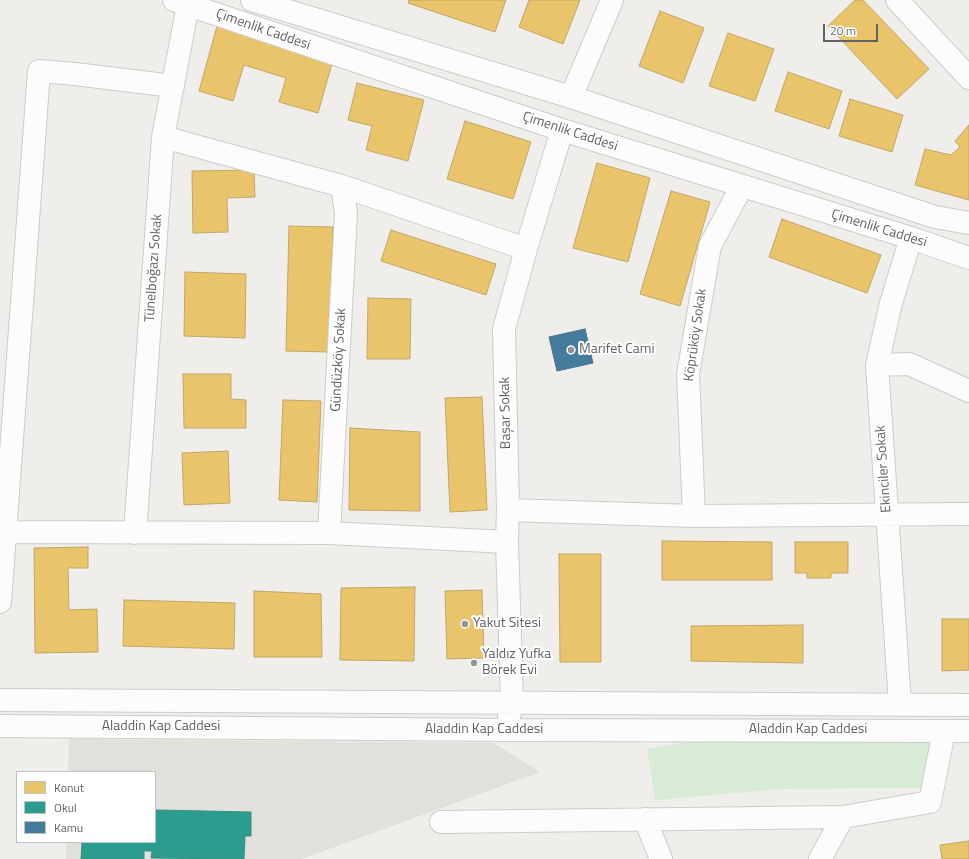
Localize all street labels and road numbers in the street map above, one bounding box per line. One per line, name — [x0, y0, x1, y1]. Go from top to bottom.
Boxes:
street label: Çimenlik Caddesi — [213, 6, 313, 54]
street label: Çimenlik Caddesi — [520, 109, 620, 155]
street label: Çimenlik Caddesi — [829, 206, 929, 252]
street label: Tünelboğazı Sokak — [142, 213, 166, 323]
street label: Köprüköy Sokak — [681, 287, 711, 383]
street label: Gündüzköy Sokak — [328, 308, 350, 412]
street label: Başar Sokak — [497, 377, 515, 449]
street label: Ekinciler Sokak — [873, 425, 895, 513]
street label: Aladdin Kap Caddesi — [102, 719, 220, 735]
street label: Aladdin Kap Caddesi — [425, 722, 543, 738]
street label: Aladdin Kap Caddesi — [749, 722, 867, 738]

